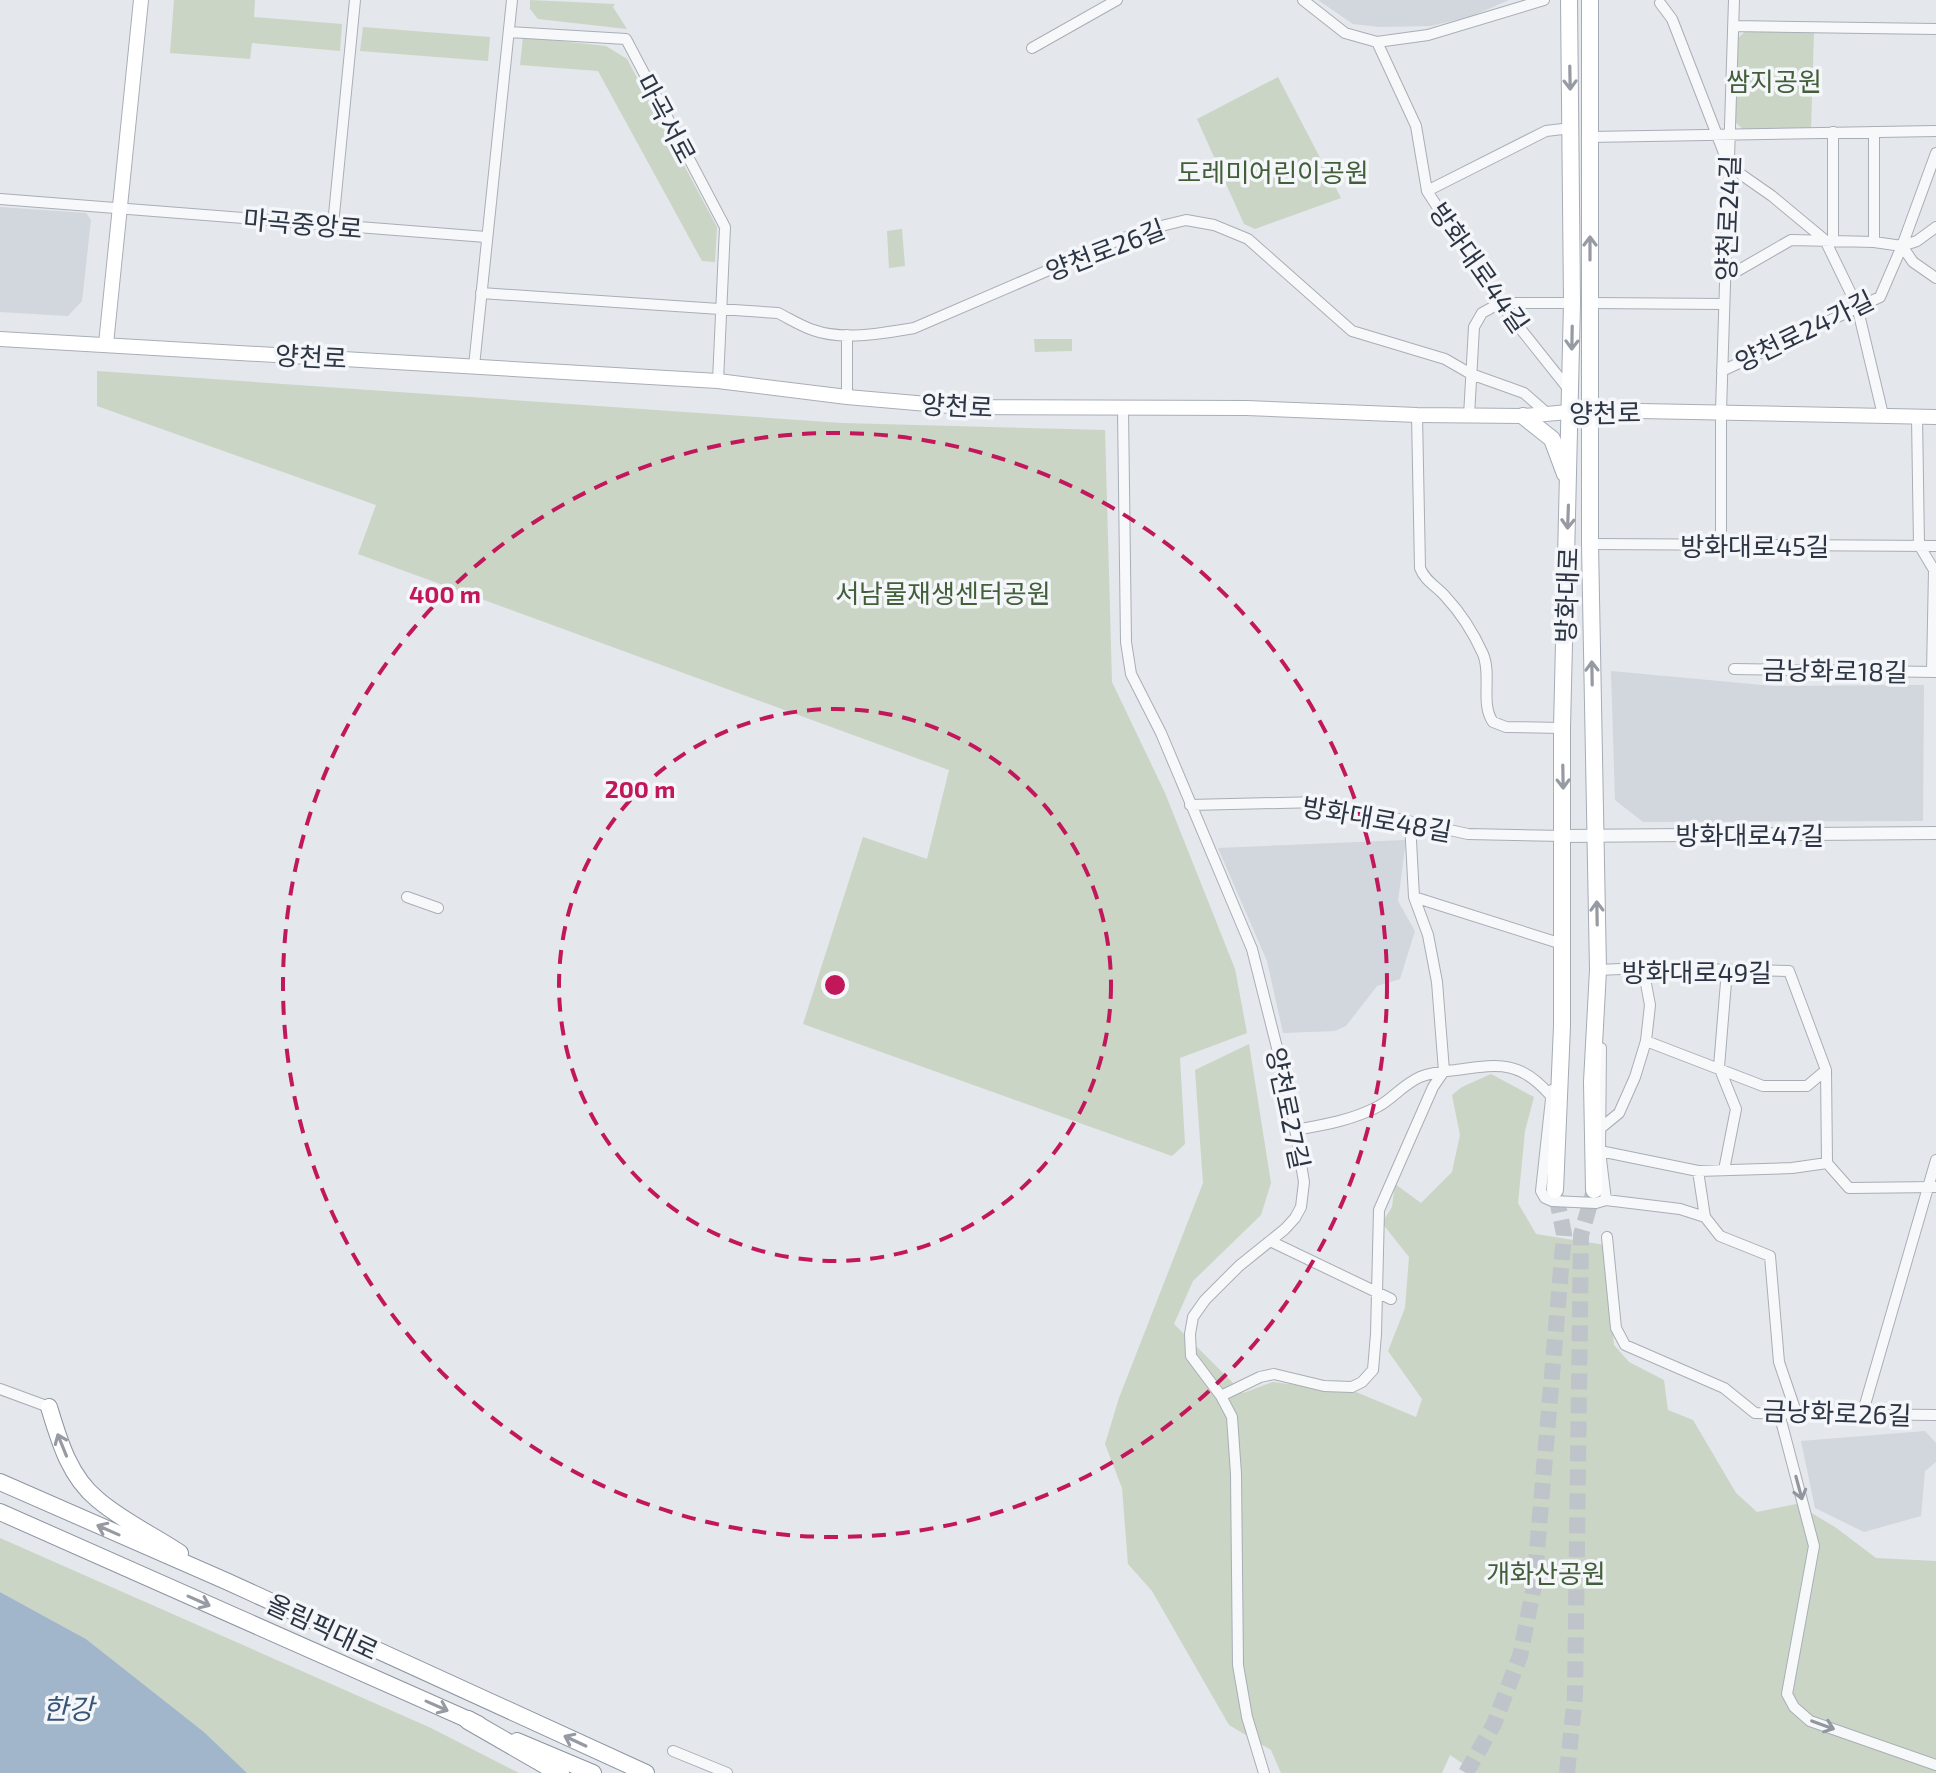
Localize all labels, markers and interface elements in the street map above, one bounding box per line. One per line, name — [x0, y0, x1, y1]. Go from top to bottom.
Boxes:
one-way arrow — [1562, 64, 1578, 91]
park label: 쌈지공원 — [1726, 65, 1822, 96]
street label: 마곡서로 — [631, 68, 703, 168]
street label: 양천로24길 — [1709, 154, 1745, 282]
park label: 도레미어린이공원 — [1177, 156, 1369, 187]
street label: 방화대로44길 — [1424, 196, 1536, 338]
street label: 마곡중앙로 — [242, 202, 364, 244]
street label: 양천로26길 — [1041, 212, 1169, 286]
one-way arrow — [1582, 235, 1598, 262]
street label: 양천로24가길 — [1730, 283, 1878, 377]
one-way arrow — [1564, 324, 1579, 351]
street label: 양천로 — [274, 339, 348, 373]
street label: 양천로 — [920, 388, 994, 422]
street label: 양천로 — [1569, 396, 1641, 428]
one-way arrow — [1560, 503, 1576, 530]
street label: 방화대로45길 — [1680, 530, 1830, 561]
street label: 방화대로 — [1549, 547, 1583, 643]
park label: 서남물재생센터공원 — [835, 577, 1051, 608]
text: 400 m — [409, 579, 481, 608]
street label: 금낭화로18길 — [1762, 653, 1908, 687]
one-way arrow — [1585, 660, 1600, 687]
one-way arrow — [1555, 763, 1570, 790]
text: 200 m — [605, 774, 675, 803]
street label: 방화대로48길 — [1300, 790, 1454, 846]
street label: 방화대로47길 — [1676, 819, 1824, 850]
one-way arrow — [1589, 900, 1604, 927]
street label: 방화대로49길 — [1622, 956, 1772, 987]
centre of rings — [821, 971, 849, 999]
street label: 양천로27길 — [1261, 1044, 1317, 1172]
street label: 금낭화로26길 — [1762, 1394, 1912, 1430]
one-way arrow — [53, 1433, 68, 1458]
one-way arrow — [1792, 1475, 1807, 1500]
one-way arrow — [96, 1521, 121, 1536]
park label: 개화산공원 — [1486, 1557, 1606, 1588]
street label: 올림픽대로 — [262, 1587, 384, 1665]
one-way arrow — [187, 1594, 211, 1609]
water label: 한강 — [42, 1691, 97, 1725]
one-way arrow — [425, 1699, 449, 1714]
one-way arrow — [1810, 1719, 1834, 1733]
one-way arrow — [563, 1732, 587, 1747]

